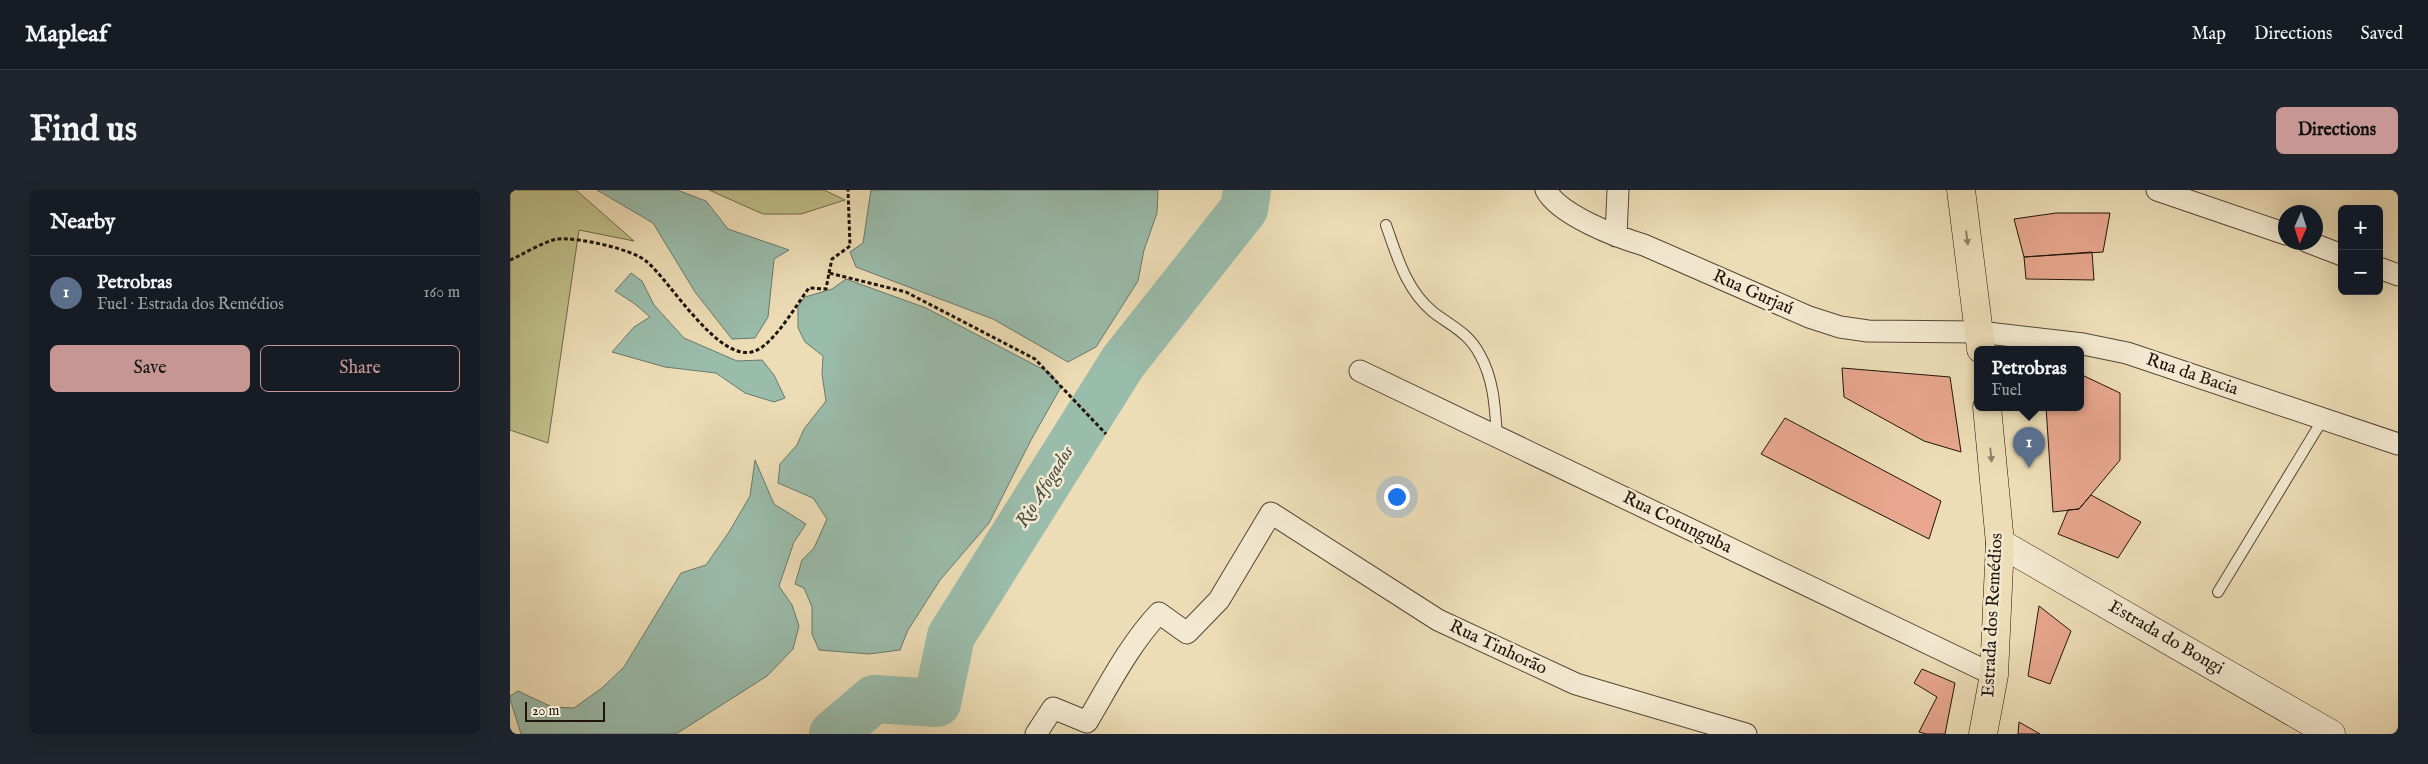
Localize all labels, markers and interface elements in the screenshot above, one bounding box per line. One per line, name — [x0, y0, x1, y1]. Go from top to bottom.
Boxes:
text: Mapleaf — [25, 19, 107, 50]
text: Map — [2192, 23, 2226, 46]
text: Directions — [2254, 23, 2332, 46]
text: Saved — [2360, 23, 2403, 46]
button: Directions — [2276, 107, 2398, 154]
text: Find us — [30, 108, 137, 153]
north arrow — [2278, 205, 2323, 250]
map controls — [2338, 205, 2383, 295]
button: + — [2338, 205, 2383, 250]
text: Nearby — [50, 209, 115, 236]
one-way arrow — [1963, 231, 1971, 247]
button: − — [2338, 250, 2383, 295]
street label: Rua Gurjaú — [1709, 265, 1797, 321]
text: Petrobras — [97, 271, 172, 295]
text: 1 — [63, 283, 69, 303]
text: 160 m — [424, 283, 460, 303]
text: Fuel · Estrada dos Remédios — [97, 295, 284, 315]
button: Save — [50, 345, 250, 392]
button: Share — [260, 345, 460, 392]
popup — [1974, 346, 2084, 411]
street label: Rua da Bacia — [2143, 349, 2241, 402]
text: Petrobras — [1991, 357, 2067, 381]
text: Fuel — [1991, 381, 2022, 401]
pin: 1 — [2013, 427, 2045, 468]
water label: Rio Afogados — [1011, 441, 1080, 532]
one-way arrow — [1987, 448, 1995, 464]
your location — [1384, 484, 1410, 510]
street label: Rua Cotunguba — [1619, 487, 1736, 559]
street label: Estrada dos Remédios — [1977, 532, 2009, 698]
street label: Estrada do Bongi — [2104, 596, 2228, 680]
street label: Rua Tinhorão — [1445, 615, 1551, 681]
scale bar — [525, 699, 605, 722]
text: 20 m — [532, 702, 559, 720]

